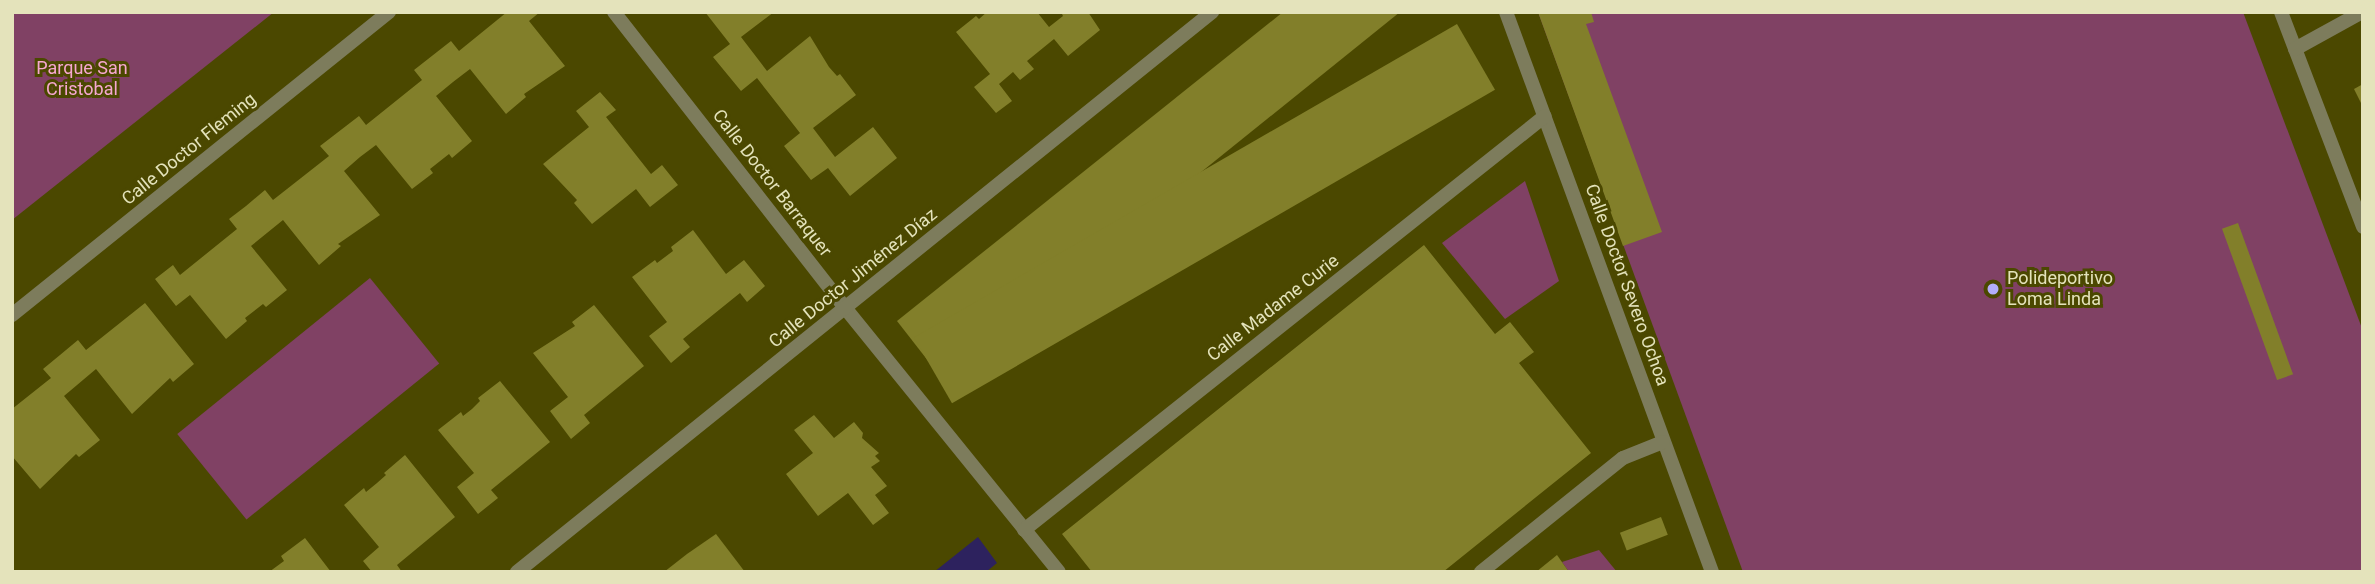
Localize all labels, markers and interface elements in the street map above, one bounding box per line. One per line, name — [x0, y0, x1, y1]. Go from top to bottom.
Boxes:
park label: Parque San Cristobal — [36, 58, 128, 100]
street label: Calle Doctor Fleming — [118, 88, 260, 210]
street label: Calle Doctor Barraquer — [708, 105, 836, 261]
street label: Calle Doctor Severo Ochoa — [1580, 181, 1674, 389]
street label: Calle Doctor Jiménez Díaz — [765, 204, 941, 352]
street label: Calle Madame Curie — [1203, 250, 1343, 366]
place label: Polideportivo Loma Linda — [2007, 268, 2113, 310]
marker: Polideportivo Loma Linda — [1985, 281, 2001, 297]

